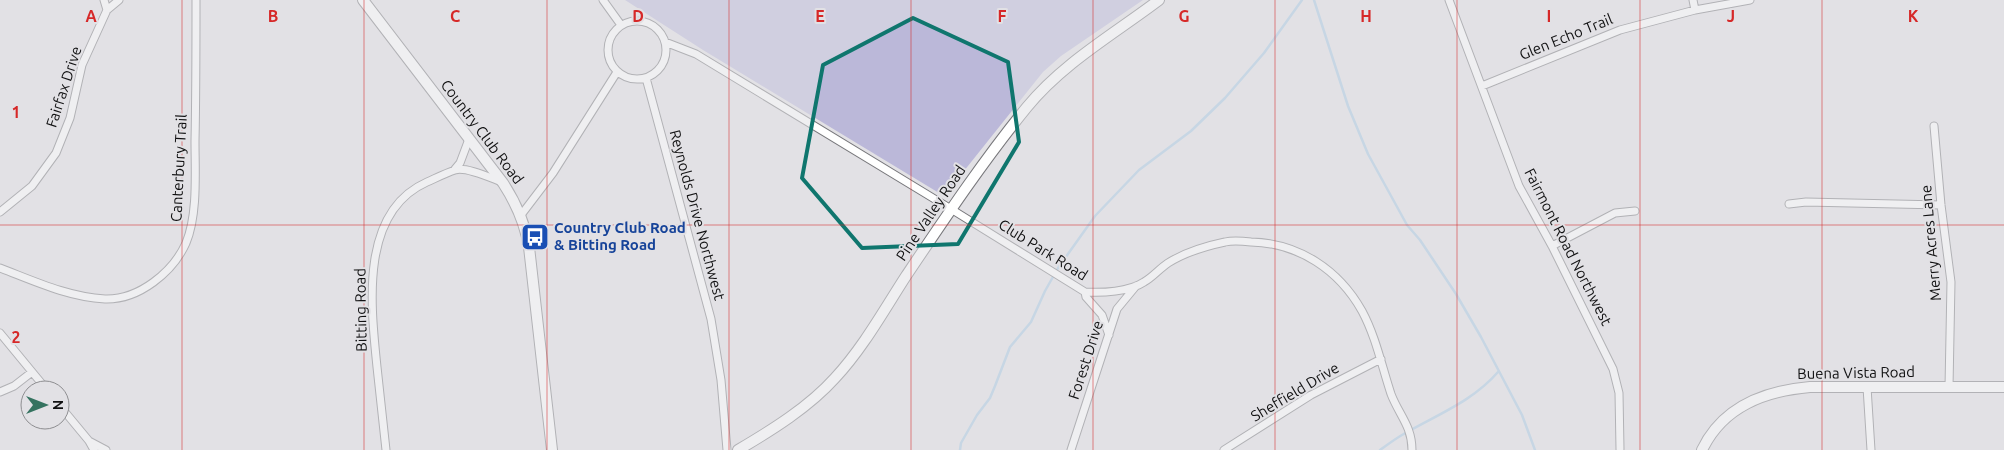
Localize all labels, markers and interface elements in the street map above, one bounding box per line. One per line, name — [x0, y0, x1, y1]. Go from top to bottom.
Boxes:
text: A — [85, 7, 97, 25]
text: B — [268, 7, 278, 25]
text: C — [450, 7, 460, 25]
text: D — [632, 7, 644, 25]
text: E — [815, 7, 825, 25]
text: F — [998, 7, 1007, 25]
text: G — [1178, 7, 1190, 25]
text: H — [1360, 7, 1372, 25]
text: I — [1547, 7, 1551, 25]
text: J — [1727, 7, 1735, 25]
text: K — [1908, 7, 1919, 25]
street label: Glen Echo Trail — [1517, 10, 1615, 63]
street label: Fairfax Drive — [42, 44, 85, 130]
street label: Country Club Road — [438, 76, 527, 187]
text: 1 — [11, 103, 21, 121]
street label: Canterbury Trail — [167, 113, 190, 222]
street label: Reynolds Drive Northwest — [667, 128, 728, 302]
street label: Pine Valley Road — [892, 162, 969, 264]
street label: Fairmont Road Northwest — [1521, 165, 1616, 328]
street label: Merry Acres Lane — [1917, 184, 1944, 302]
street label: Club Park Road — [996, 215, 1091, 284]
place label: Country Club Road & Bitting Road — [554, 219, 686, 253]
bus stop icon: Country Club Road & Bitting Road — [520, 222, 550, 252]
street label: Bitting Road — [351, 268, 370, 352]
street label: Forest Drive — [1065, 318, 1106, 401]
text: 2 — [11, 328, 21, 346]
street label: Sheffield Drive — [1248, 359, 1342, 425]
street label: Buena Vista Road — [1797, 363, 1915, 382]
north arrow — [20, 380, 70, 430]
text: N — [50, 400, 66, 410]

